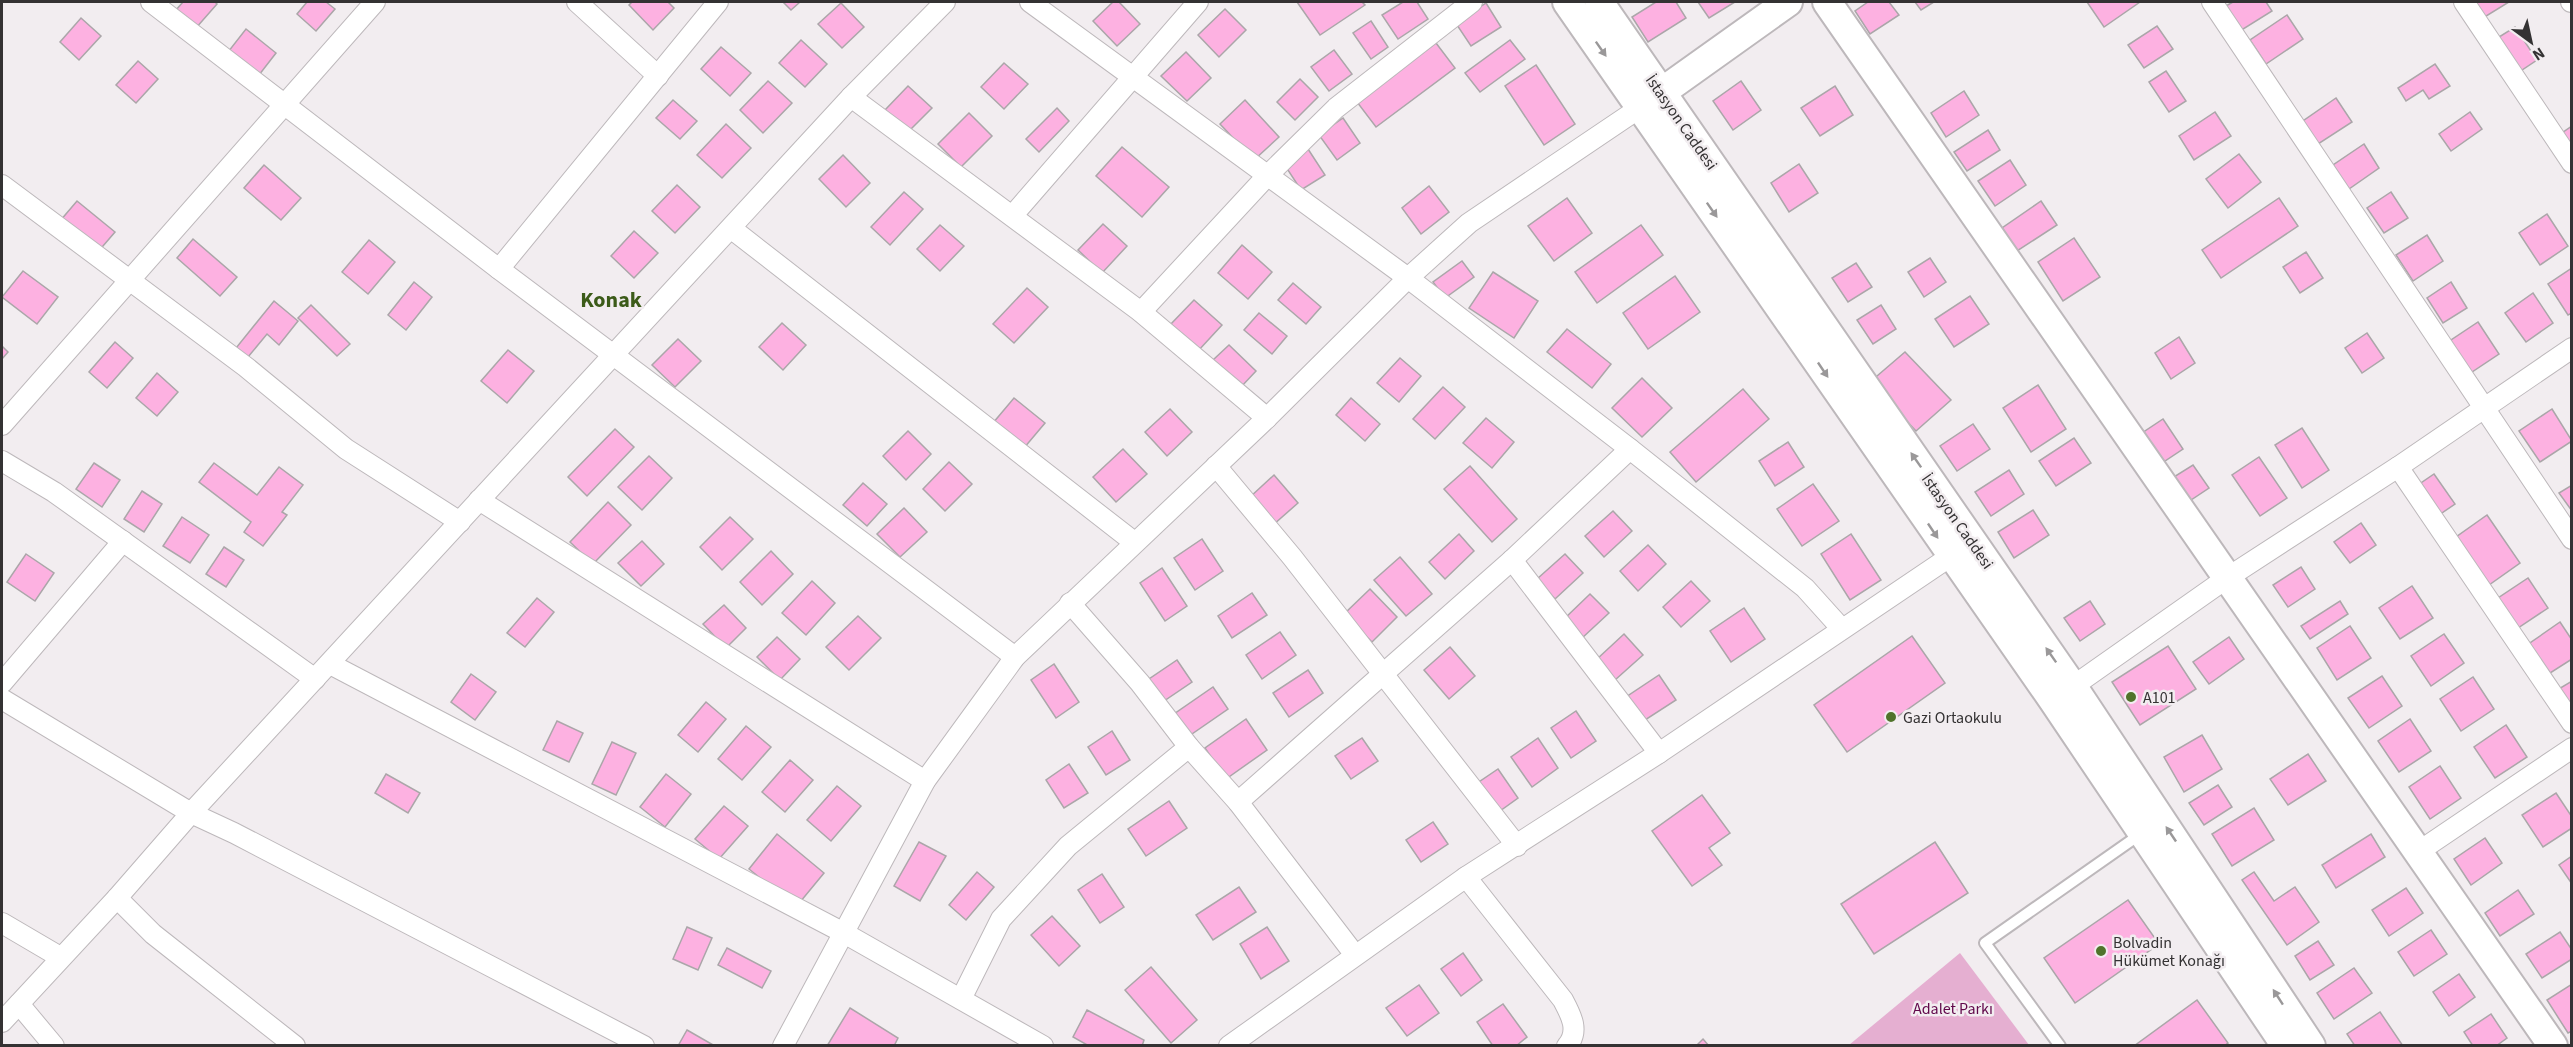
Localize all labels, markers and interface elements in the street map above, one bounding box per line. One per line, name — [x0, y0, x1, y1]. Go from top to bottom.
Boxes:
north arrow — [2501, 12, 2561, 72]
one-way arrow — [1595, 41, 1607, 57]
text: N — [2528, 42, 2549, 66]
street label: İstasyon Caddesi — [1640, 70, 1722, 175]
one-way arrow — [1706, 201, 1718, 217]
district label: Konak — [580, 284, 642, 316]
one-way arrow — [1817, 362, 1828, 378]
one-way arrow — [1910, 452, 1922, 468]
street label: İstasyon Caddesi — [1916, 469, 1998, 574]
one-way arrow — [1927, 522, 1939, 538]
one-way arrow — [2045, 647, 2057, 663]
place label: A101 — [2143, 687, 2176, 709]
marker: A101 — [2124, 690, 2138, 704]
place label: Gazi Ortaokulu — [1903, 707, 2002, 729]
marker: Gazi Ortaokulu — [1884, 710, 1898, 724]
one-way arrow — [2166, 826, 2177, 842]
place label: Bolvadin Hükümet Konağı — [2113, 932, 2225, 972]
marker: Bolvadin Hükümet Konağı — [2094, 944, 2108, 958]
one-way arrow — [2273, 988, 2284, 1005]
park label: Adalet Parkı — [1913, 998, 1993, 1020]

